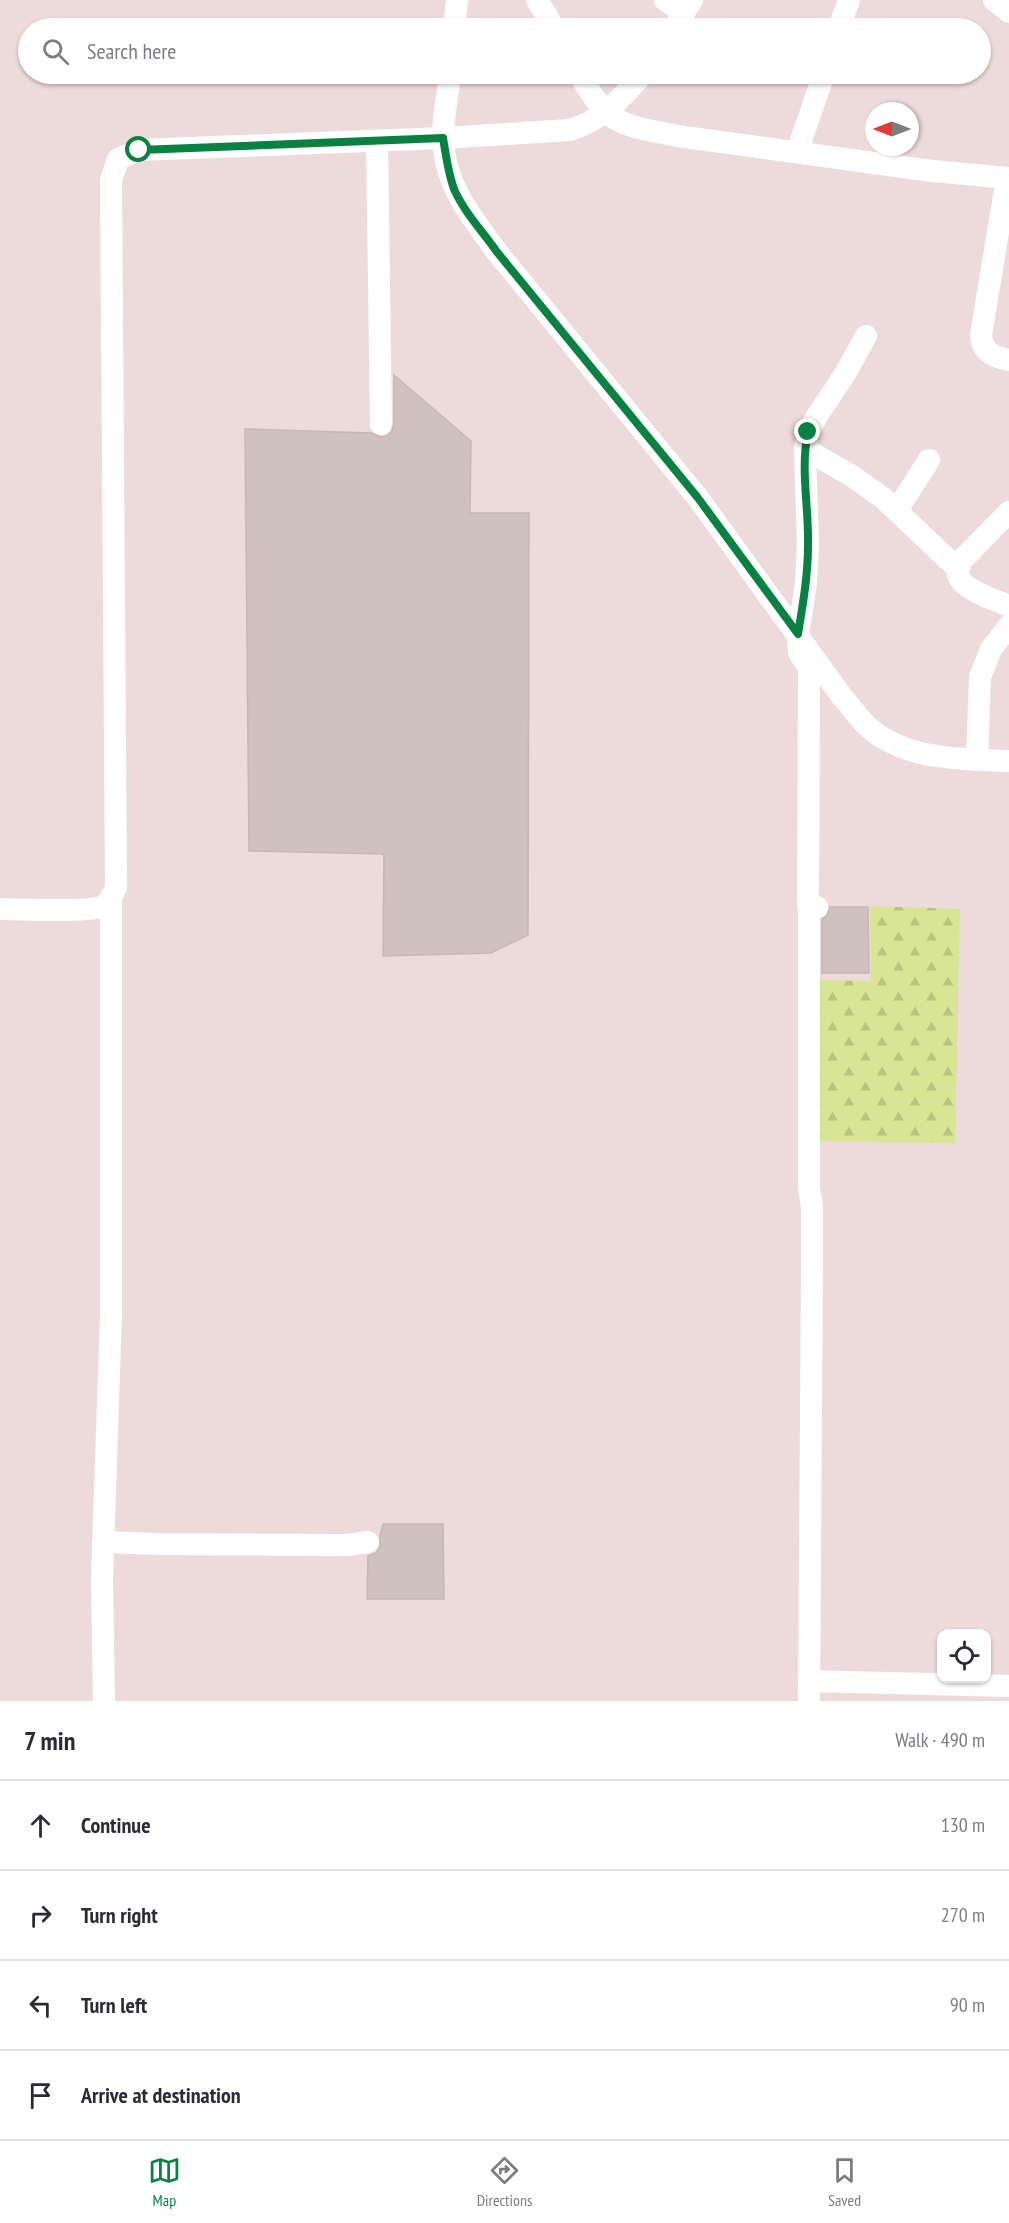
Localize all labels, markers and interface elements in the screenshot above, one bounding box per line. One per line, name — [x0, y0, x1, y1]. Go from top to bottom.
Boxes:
search box — [18, 18, 991, 84]
icon: search — [39, 35, 72, 68]
text: Search here — [87, 37, 176, 65]
north arrow — [865, 102, 919, 156]
route start — [125, 136, 151, 162]
route end — [794, 418, 820, 444]
map controls — [937, 1629, 991, 1683]
button: locate — [937, 1629, 991, 1683]
text: 7 min — [24, 1724, 75, 1757]
text: Walk · 490 m — [895, 1727, 985, 1753]
icon: ahead — [24, 1809, 57, 1842]
text: Continue — [81, 1811, 151, 1839]
text: 130 m — [941, 1812, 985, 1838]
icon: right — [24, 1899, 57, 1932]
text: Turn right — [81, 1901, 158, 1929]
text: 270 m — [941, 1902, 985, 1928]
icon: left — [24, 1989, 57, 2022]
text: Turn left — [81, 1991, 147, 2019]
text: 90 m — [950, 1992, 985, 2018]
icon: arrive — [24, 2079, 57, 2112]
text: Arrive at destination — [81, 2081, 241, 2109]
tab: Map — [148, 2154, 181, 2210]
tab: Directions — [477, 2154, 532, 2210]
tab: Saved — [828, 2154, 861, 2210]

